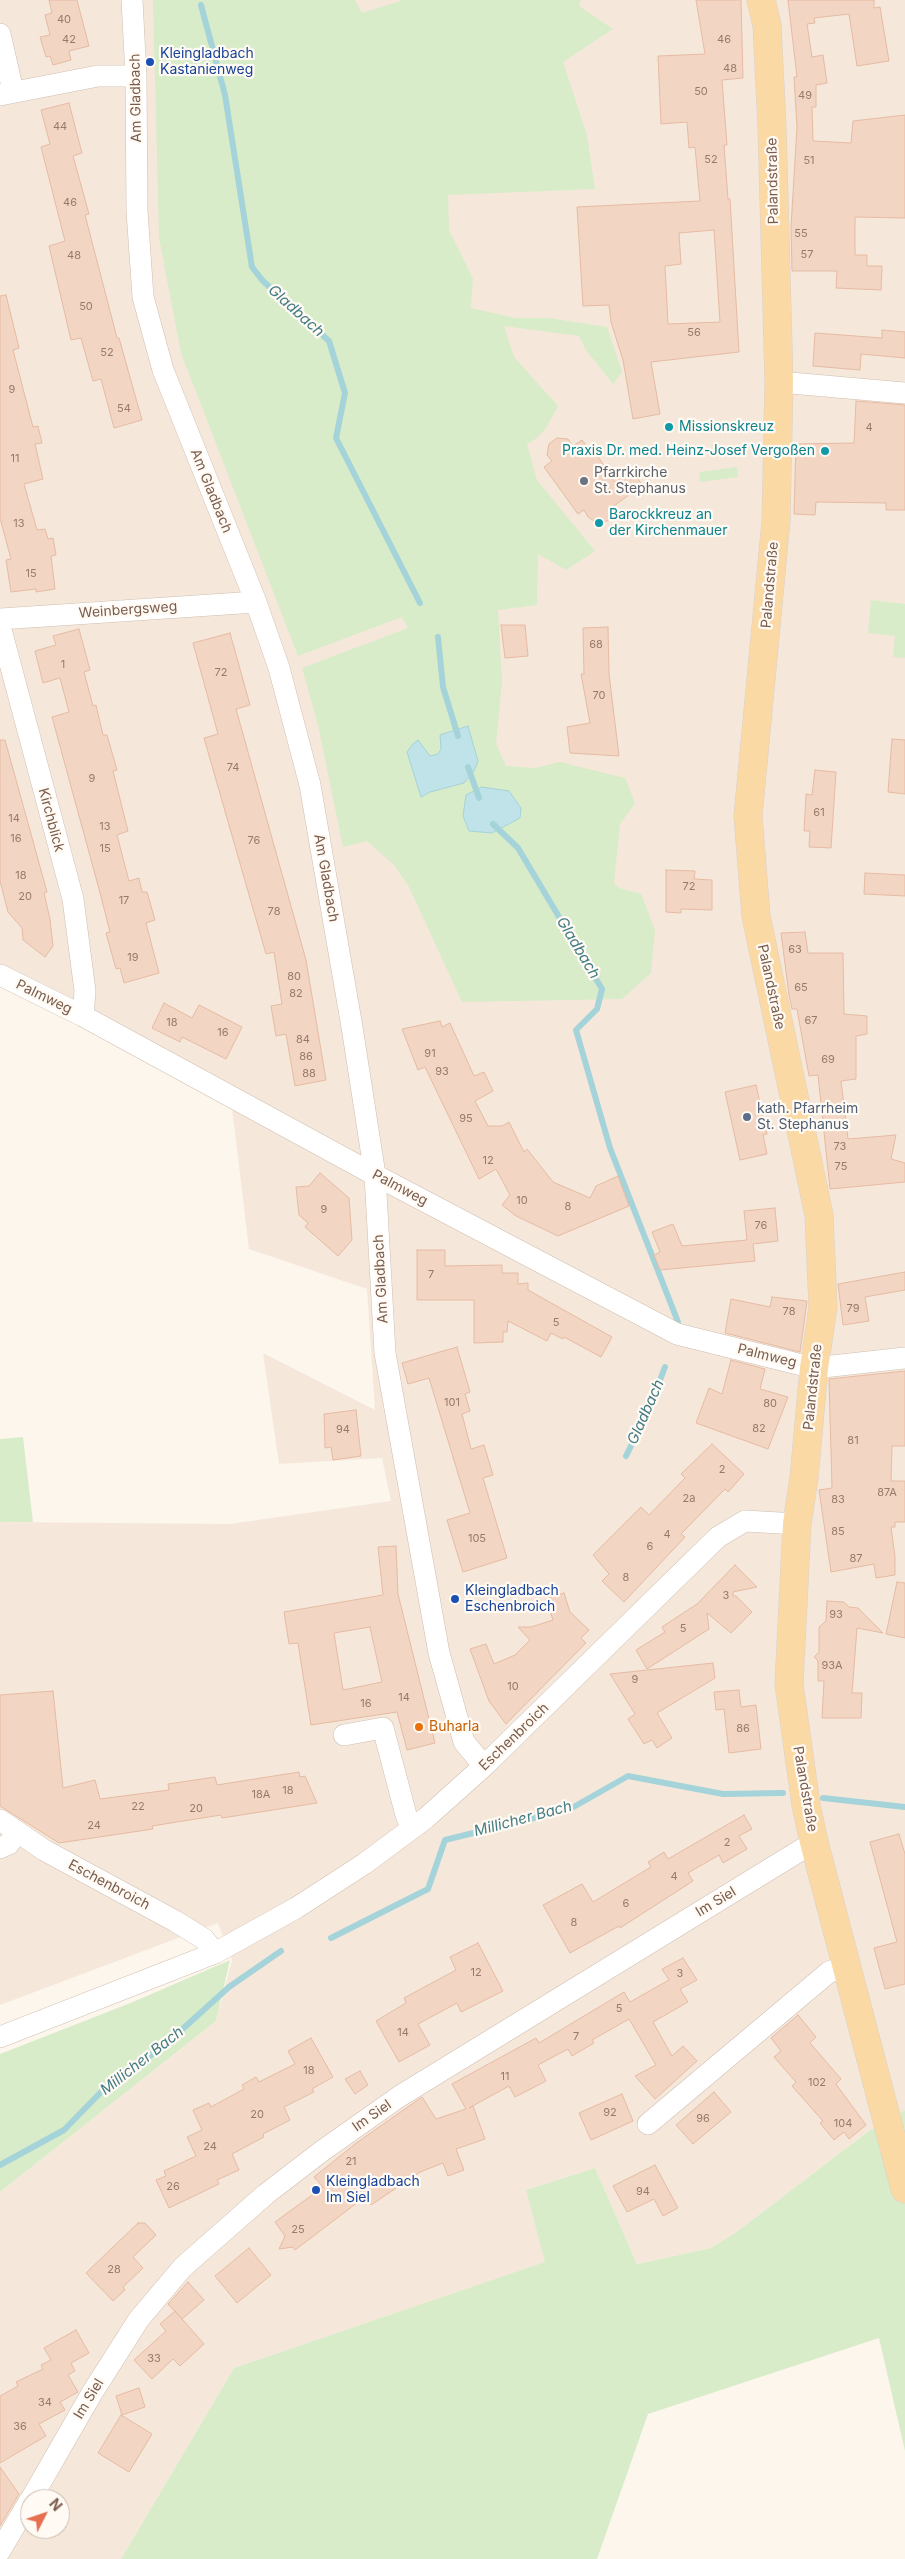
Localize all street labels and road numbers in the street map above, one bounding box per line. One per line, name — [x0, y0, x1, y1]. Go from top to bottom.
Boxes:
street label: Am Gladbach — [127, 53, 145, 143]
street label: Palandstraße — [764, 137, 782, 225]
street label: Am Gladbach — [187, 447, 235, 535]
street label: Palandstraße — [758, 541, 782, 629]
street label: Weinbergsweg — [78, 598, 178, 622]
street label: Kirchblick — [34, 786, 68, 854]
street label: Am Gladbach — [310, 833, 342, 923]
street label: Palandstraße — [754, 943, 788, 1031]
street label: Palmweg — [13, 976, 75, 1018]
street label: Palmweg — [369, 1166, 431, 1210]
street label: Am Gladbach — [370, 1234, 392, 1324]
street label: Palmweg — [736, 1341, 798, 1371]
street label: Palandstraße — [800, 1343, 826, 1431]
street label: Eschenbroich — [476, 1700, 552, 1774]
street label: Palandstraße — [789, 1745, 821, 1833]
street label: Eschenbroich — [65, 1856, 153, 1914]
street label: Im Siel — [693, 1883, 739, 1921]
street label: Im Siel — [349, 2097, 395, 2135]
street label: Im Siel — [70, 2376, 108, 2422]

